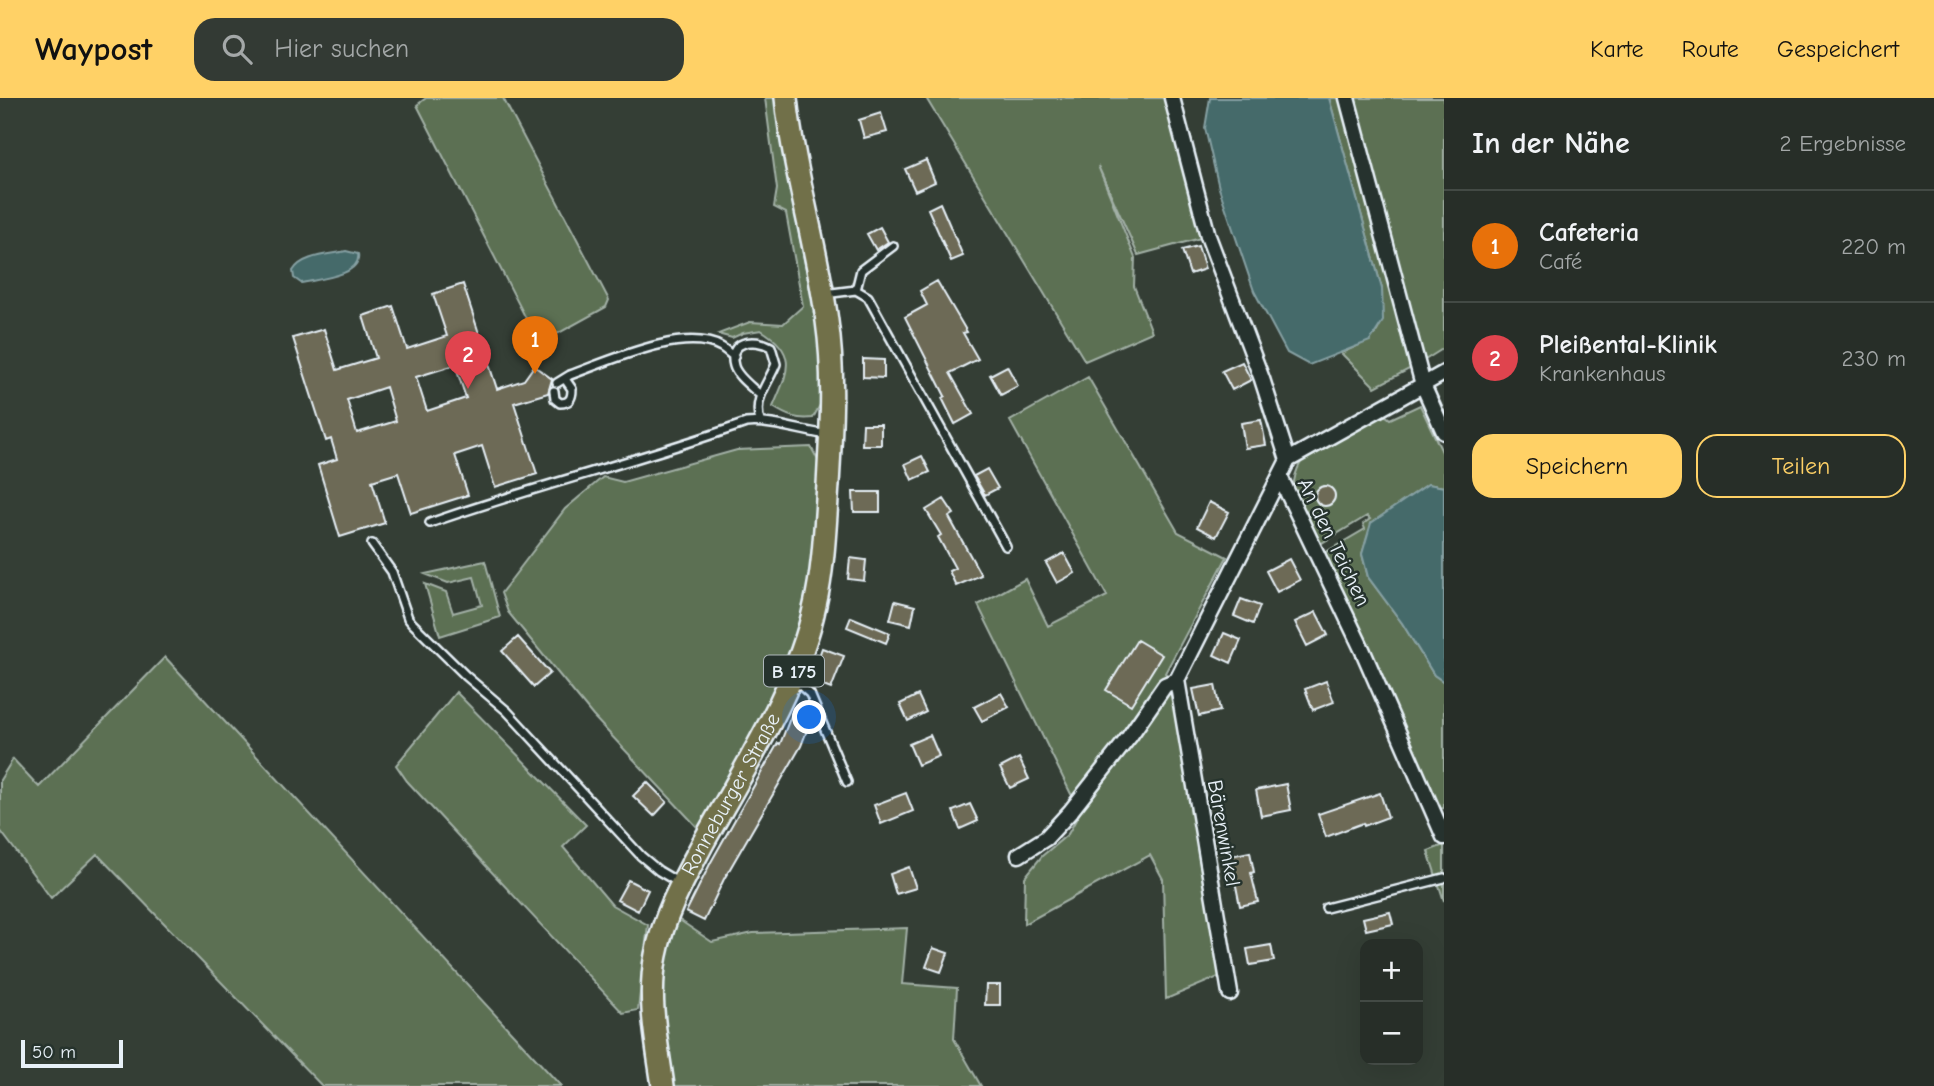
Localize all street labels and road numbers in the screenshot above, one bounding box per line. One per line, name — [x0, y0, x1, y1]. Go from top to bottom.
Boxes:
street label: An den Teichen — [1293, 474, 1375, 610]
road number: B 175 — [764, 656, 824, 686]
street label: Ronneburger Straße — [676, 709, 785, 879]
street label: Bärenwinkel — [1203, 778, 1245, 888]

